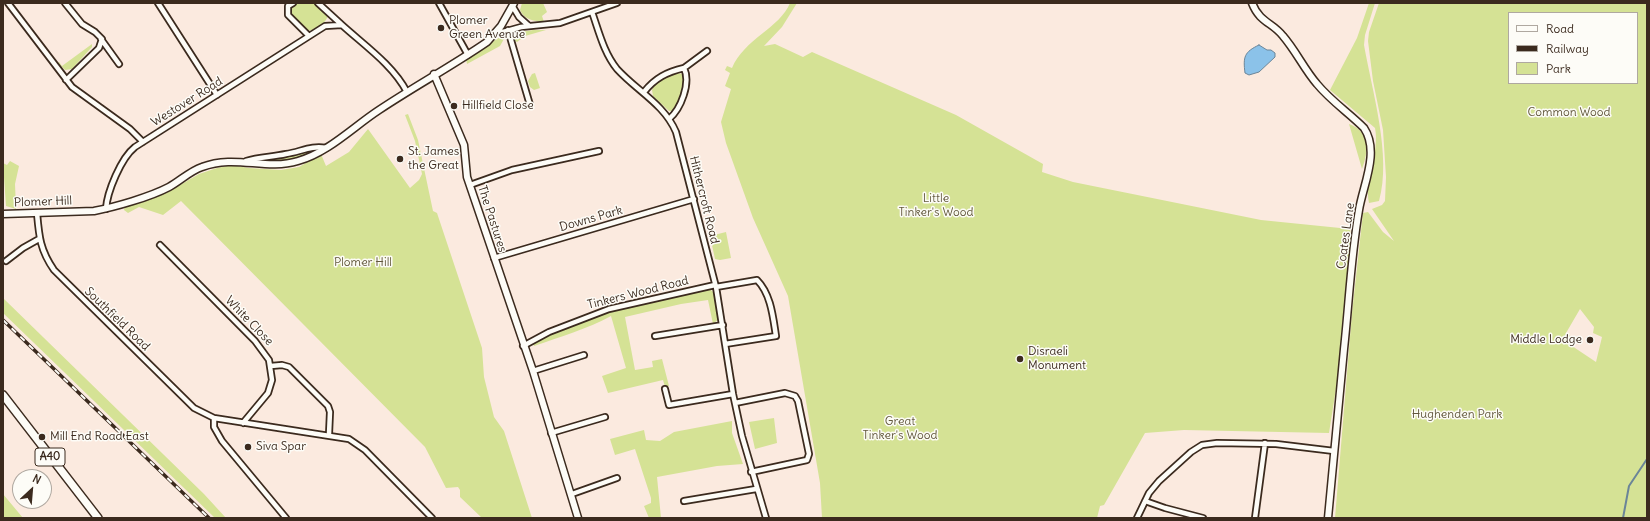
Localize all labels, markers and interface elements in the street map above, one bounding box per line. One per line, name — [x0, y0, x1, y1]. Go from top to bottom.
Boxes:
legend — [1508, 12, 1638, 84]
place label: Plomer Green Avenue — [449, 14, 525, 42]
text: Road — [1546, 21, 1574, 36]
marker: Plomer Green Avenue — [436, 23, 446, 33]
text: Railway — [1546, 41, 1589, 56]
text: Park — [1546, 61, 1571, 76]
street label: Westover Road — [149, 74, 225, 130]
place label: Hillfield Close — [462, 99, 534, 113]
marker: Hillfield Close — [449, 101, 459, 111]
park label: Common Wood — [1527, 106, 1611, 120]
place label: St. James the Great — [408, 145, 459, 173]
marker: St. James the Great — [395, 154, 405, 164]
street label: Hithercroft Road — [686, 155, 722, 245]
street label: The Pastures — [474, 184, 510, 254]
park label: Little Tinker's Wood — [899, 192, 973, 220]
street label: Plomer Hill — [14, 194, 72, 210]
street label: Coates Lane — [1334, 202, 1358, 270]
street label: Downs Park — [558, 203, 624, 235]
park label: Plomer Hill — [334, 256, 392, 270]
street label: Tinkers Wood Road — [586, 273, 690, 313]
street label: Southfield Road — [81, 284, 153, 354]
street label: White Close — [222, 293, 276, 349]
place label: Middle Lodge — [1510, 333, 1582, 347]
marker: Middle Lodge — [1585, 335, 1595, 345]
place label: Disraeli Monument — [1028, 345, 1086, 373]
marker: Disraeli Monument — [1015, 354, 1025, 364]
park label: Hughenden Park — [1412, 408, 1502, 422]
park label: Great Tinker's Wood — [863, 415, 937, 443]
place label: Mill End Road East — [50, 430, 149, 444]
marker: Mill End Road East — [37, 432, 47, 442]
place label: Siva Spar — [256, 440, 306, 454]
marker: Siva Spar — [243, 442, 253, 452]
road number: A40 — [35, 448, 65, 466]
north arrow — [12, 469, 52, 509]
text: N — [30, 471, 43, 487]

